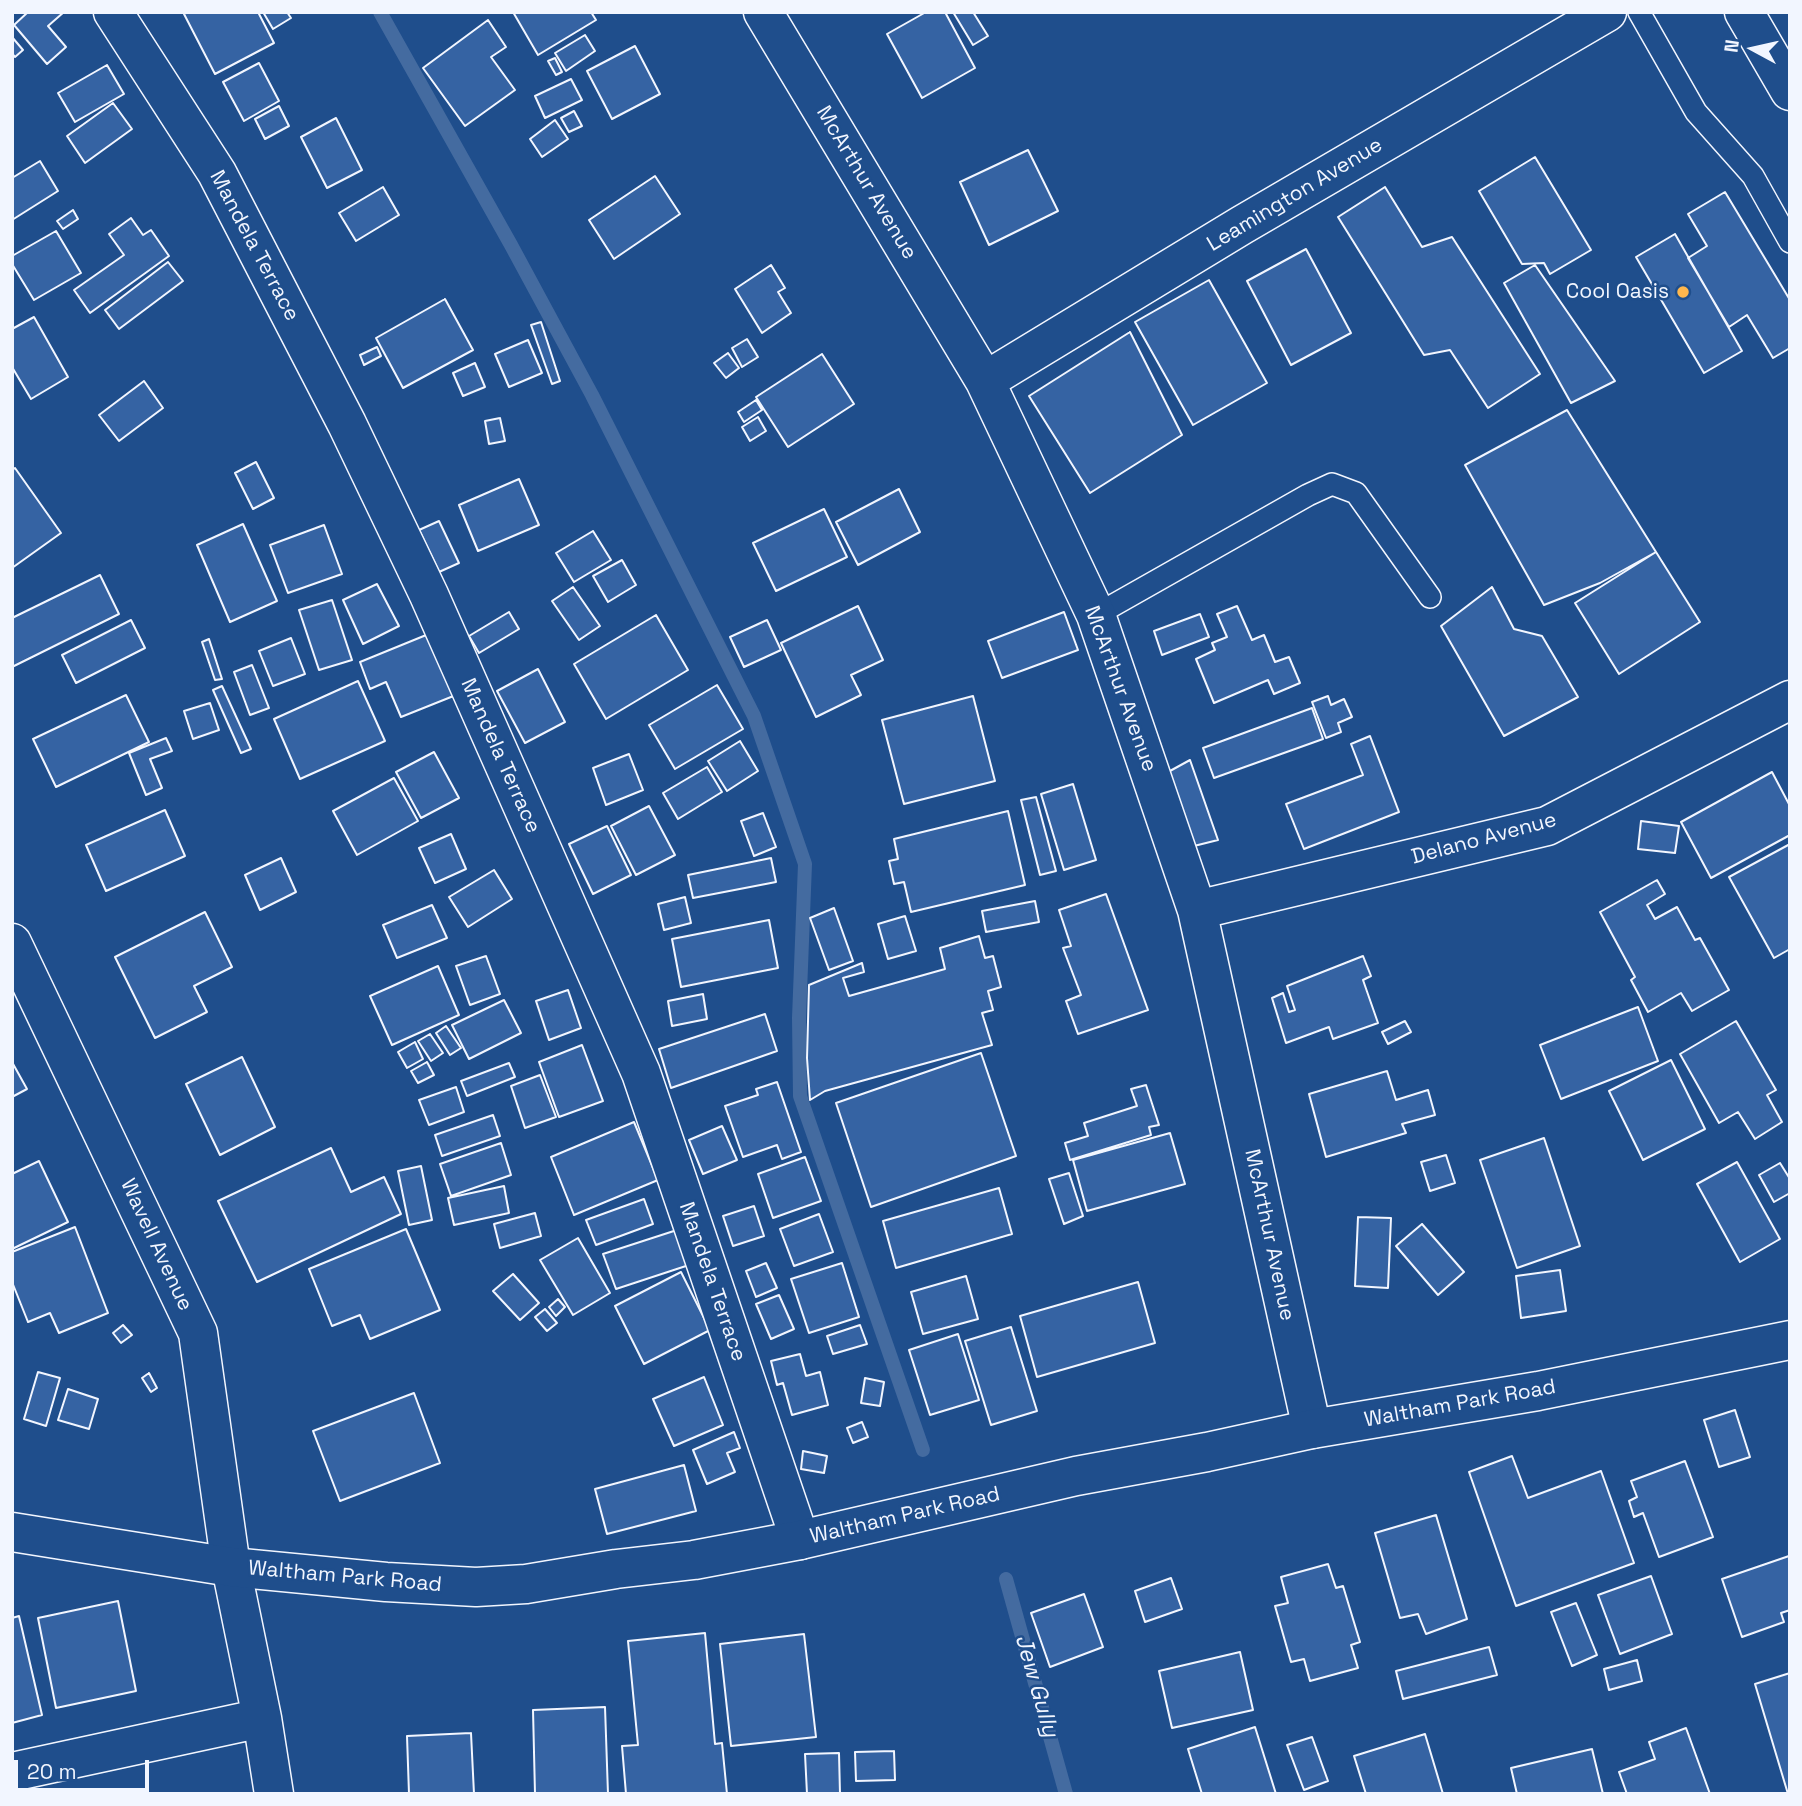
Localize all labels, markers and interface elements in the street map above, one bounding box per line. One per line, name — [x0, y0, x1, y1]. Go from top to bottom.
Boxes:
north arrow — [1718, 14, 1788, 84]
text: N — [1718, 38, 1745, 54]
street label: McArthur Avenue — [810, 102, 922, 264]
street label: Leamington Avenue — [1203, 133, 1387, 257]
street label: Mandela Terrace — [204, 167, 304, 325]
place label: Cool Oasis — [1566, 279, 1669, 305]
marker: Cool Oasis — [1675, 284, 1691, 300]
street label: McArthur Avenue — [1078, 603, 1162, 775]
street label: Mandela Terrace — [455, 675, 545, 837]
street label: Delano Avenue — [1409, 808, 1559, 870]
street label: McArthur Avenue — [1239, 1147, 1299, 1323]
street label: Wavell Avenue — [114, 1175, 198, 1315]
street label: Mandela Terrace — [673, 1199, 751, 1365]
street label: Waltham Park Road — [1362, 1375, 1558, 1433]
street label: Waltham Park Road — [808, 1482, 1002, 1550]
street label: Waltham Park Road — [247, 1556, 443, 1598]
water label: Jew Gully — [1008, 1632, 1064, 1740]
scale bar — [18, 1746, 152, 1790]
text: 20 m — [27, 1758, 77, 1785]

